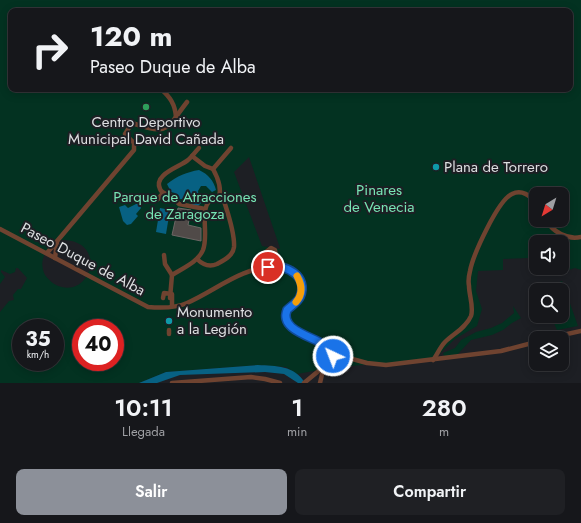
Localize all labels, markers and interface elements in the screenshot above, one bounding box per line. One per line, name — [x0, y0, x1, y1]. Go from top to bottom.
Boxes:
text: 120 m — [90, 16, 173, 57]
icon: right — [24, 24, 76, 76]
text: Paseo Duque de Alba — [90, 54, 256, 80]
marker: Centro Deportivo Municipal David Cañada — [141, 102, 151, 112]
place label: Centro Deportivo Municipal David Cañada — [68, 111, 224, 150]
place label: Plana de Torrero — [444, 156, 548, 178]
marker: Plana de Torrero — [431, 162, 441, 172]
park label: Pinares de Venecia — [343, 179, 415, 218]
park label: Parque de Atracciones de Zaragoza — [113, 186, 257, 225]
north arrow — [529, 187, 569, 227]
map controls — [529, 187, 569, 371]
street label: Paseo Duque de Alba — [17, 217, 149, 301]
button: sound — [529, 235, 569, 275]
pin — [251, 250, 285, 284]
icon: arrive — [257, 256, 279, 278]
button: search — [529, 283, 569, 323]
place label: Monumento a la Legión — [177, 301, 252, 340]
marker: Monumento a la Legión — [164, 316, 174, 326]
speed limit sign: 40 — [72, 319, 124, 371]
text: 35 — [25, 325, 51, 354]
button: layers — [529, 331, 569, 371]
position arrow — [312, 335, 354, 377]
text: km/h — [27, 347, 49, 362]
text: 10:11 — [114, 390, 173, 425]
text: 1 — [291, 390, 303, 425]
text: 280 — [422, 390, 467, 425]
text: Llegada — [122, 422, 165, 441]
text: min — [287, 422, 307, 441]
text: m — [439, 422, 449, 441]
button: Salir — [16, 469, 287, 515]
button: Compartir — [295, 469, 565, 515]

